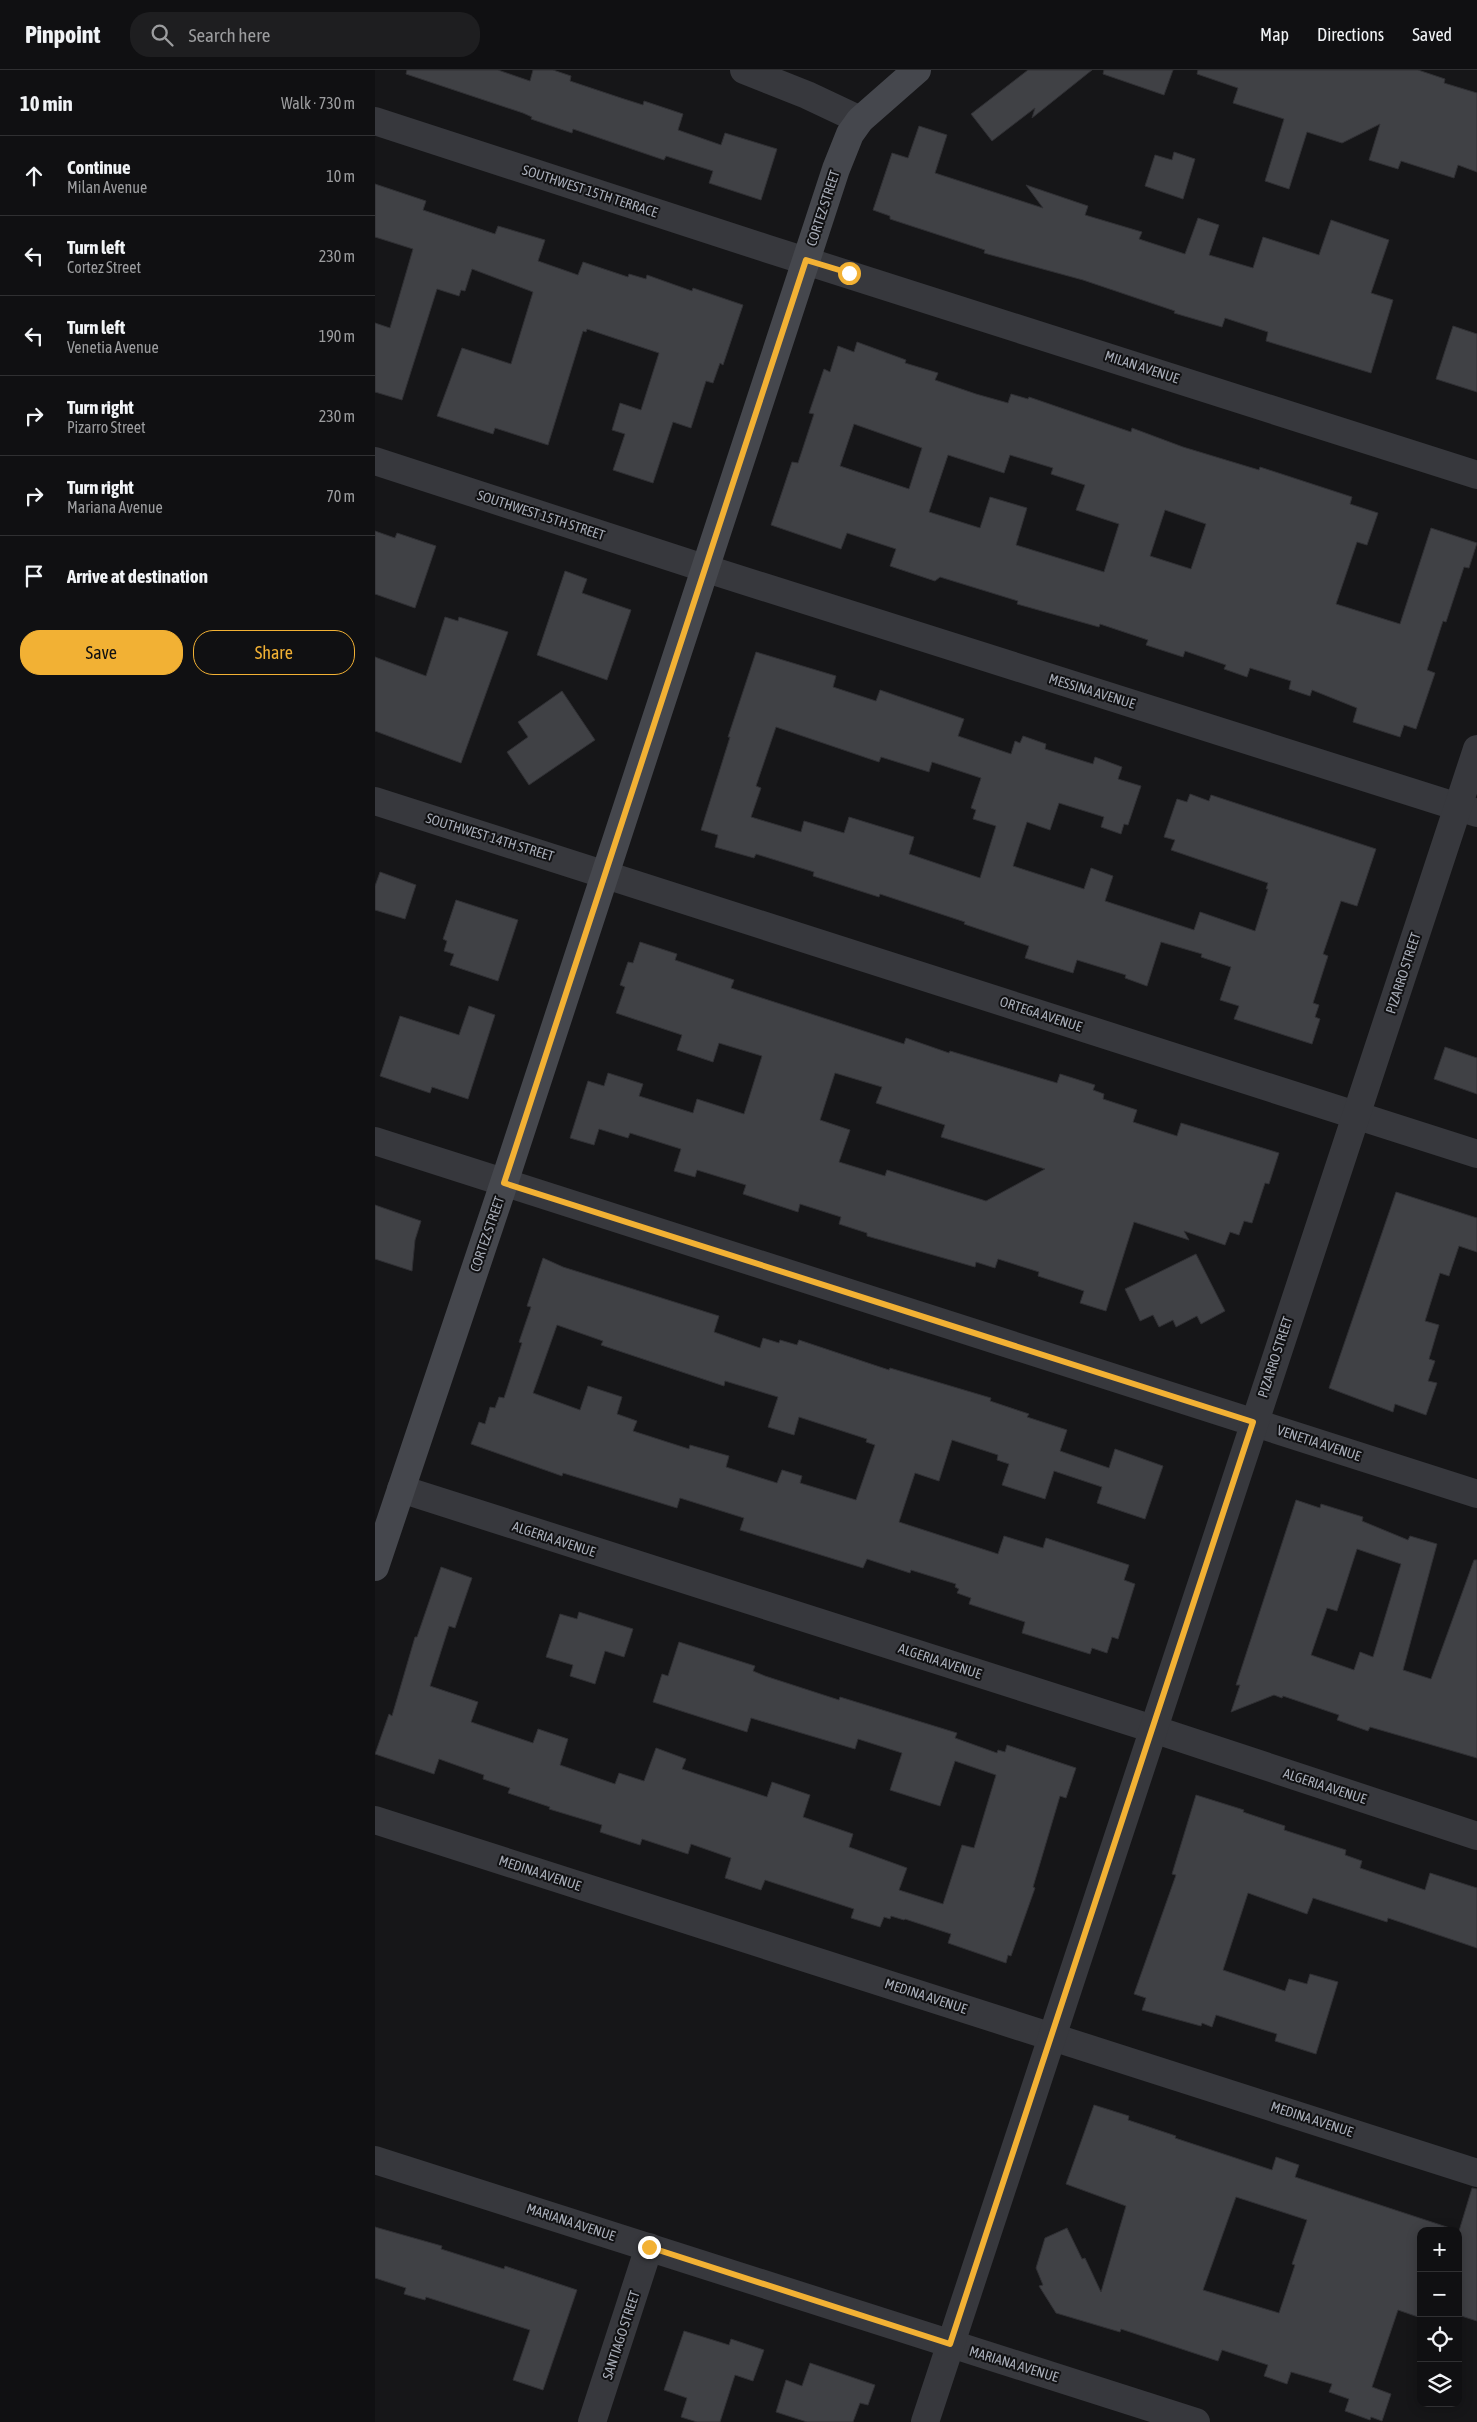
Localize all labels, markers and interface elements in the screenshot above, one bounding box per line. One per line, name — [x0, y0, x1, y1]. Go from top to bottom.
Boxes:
search box — [130, 12, 480, 57]
text: Pinpoint — [25, 21, 100, 48]
icon: search — [148, 21, 176, 49]
text: Search here — [188, 24, 270, 46]
text: Map — [1260, 24, 1289, 45]
text: Directions — [1317, 24, 1384, 45]
text: Saved — [1412, 24, 1452, 45]
text: 10 min — [20, 91, 73, 115]
text: Walk · 730 m — [281, 94, 355, 112]
text: Continue — [67, 156, 131, 178]
icon: ahead — [20, 162, 48, 190]
street label: SOUTHWEST 15TH TERRACE — [520, 162, 660, 220]
text: 10 m — [326, 167, 355, 185]
street label: CORTEZ STREET — [803, 168, 843, 248]
text: Milan Avenue — [67, 178, 147, 196]
text: Turn left — [67, 236, 125, 258]
icon: left — [20, 242, 48, 270]
text: 230 m — [319, 247, 355, 265]
text: Cortez Street — [67, 258, 141, 276]
route start — [838, 262, 861, 285]
text: Turn left — [67, 316, 125, 338]
icon: left — [20, 322, 48, 350]
text: 190 m — [319, 327, 355, 345]
text: Venetia Avenue — [67, 338, 159, 356]
street label: MILAN AVENUE — [1103, 347, 1181, 387]
text: Turn right — [67, 396, 134, 418]
icon: right — [20, 402, 48, 430]
text: 230 m — [319, 407, 355, 425]
text: Pizarro Street — [67, 418, 146, 436]
text: Turn right — [67, 476, 134, 498]
icon: right — [20, 482, 48, 510]
text: 70 m — [326, 487, 355, 505]
street label: SOUTHWEST 15TH STREET — [475, 487, 607, 543]
text: Mariana Avenue — [67, 498, 163, 516]
icon: arrive — [20, 562, 48, 590]
text: Arrive at destination — [67, 565, 208, 587]
button: Save — [20, 630, 183, 675]
button: Share — [193, 630, 355, 675]
street label: MESSINA AVENUE — [1047, 670, 1137, 712]
street label: SOUTHWEST 14TH STREET — [424, 810, 556, 864]
street label: PIZARRO STREET — [1382, 930, 1424, 1016]
street label: ORTEGA AVENUE — [998, 993, 1084, 1035]
street label: CORTEZ STREET — [467, 1194, 507, 1274]
street label: PIZARRO STREET — [1254, 1314, 1296, 1400]
street label: VENETIA AVENUE — [1275, 1422, 1363, 1464]
street label: ALGERIA AVENUE — [510, 1518, 598, 1560]
street label: ALGERIA AVENUE — [896, 1640, 984, 1682]
street label: ALGERIA AVENUE — [1281, 1765, 1369, 1807]
street label: MEDINA AVENUE — [497, 1852, 583, 1894]
street label: MEDINA AVENUE — [883, 1975, 969, 2017]
street label: MEDINA AVENUE — [1269, 2098, 1355, 2140]
street label: MARIANA AVENUE — [524, 2200, 618, 2244]
map controls — [1417, 2227, 1462, 2407]
button: + — [1417, 2227, 1462, 2272]
route end — [638, 2236, 661, 2259]
button: − — [1417, 2272, 1462, 2317]
street label: SANTIAGO STREET — [599, 2289, 643, 2381]
button: locate — [1417, 2317, 1462, 2362]
street label: MARIANA AVENUE — [967, 2343, 1061, 2385]
button: layers — [1417, 2362, 1462, 2407]

